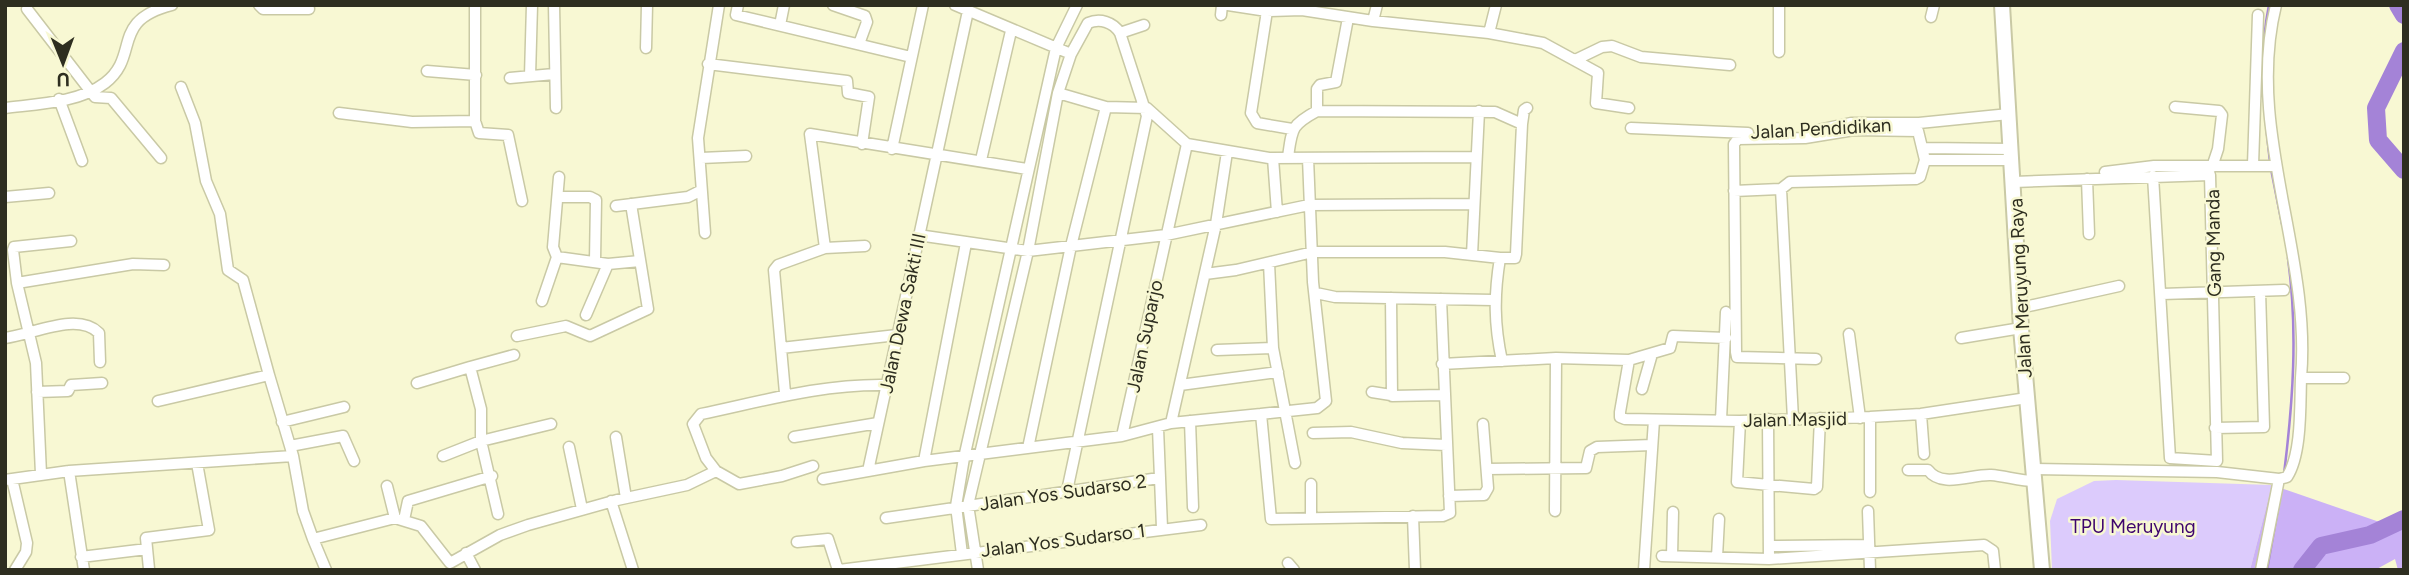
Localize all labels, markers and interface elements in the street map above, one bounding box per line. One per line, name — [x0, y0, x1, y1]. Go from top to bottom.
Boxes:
north arrow — [28, 28, 98, 98]
text: U — [56, 68, 70, 91]
street label: Jalan Pendidikan — [1750, 113, 1892, 144]
street label: Gang Manda — [2201, 189, 2226, 297]
street label: Jalan Meruyung Raya — [2004, 197, 2037, 378]
street label: Jalan Dewa Sakti III — [874, 231, 931, 395]
street label: Jalan Suparjo — [1121, 278, 1168, 394]
street label: Jalan Masjid — [1743, 407, 1847, 432]
street label: Jalan Yos Sudarso 2 — [978, 469, 1148, 516]
park label: TPU Meruyung — [2070, 515, 2196, 538]
street label: Jalan Yos Sudarso 1 — [980, 519, 1147, 562]

